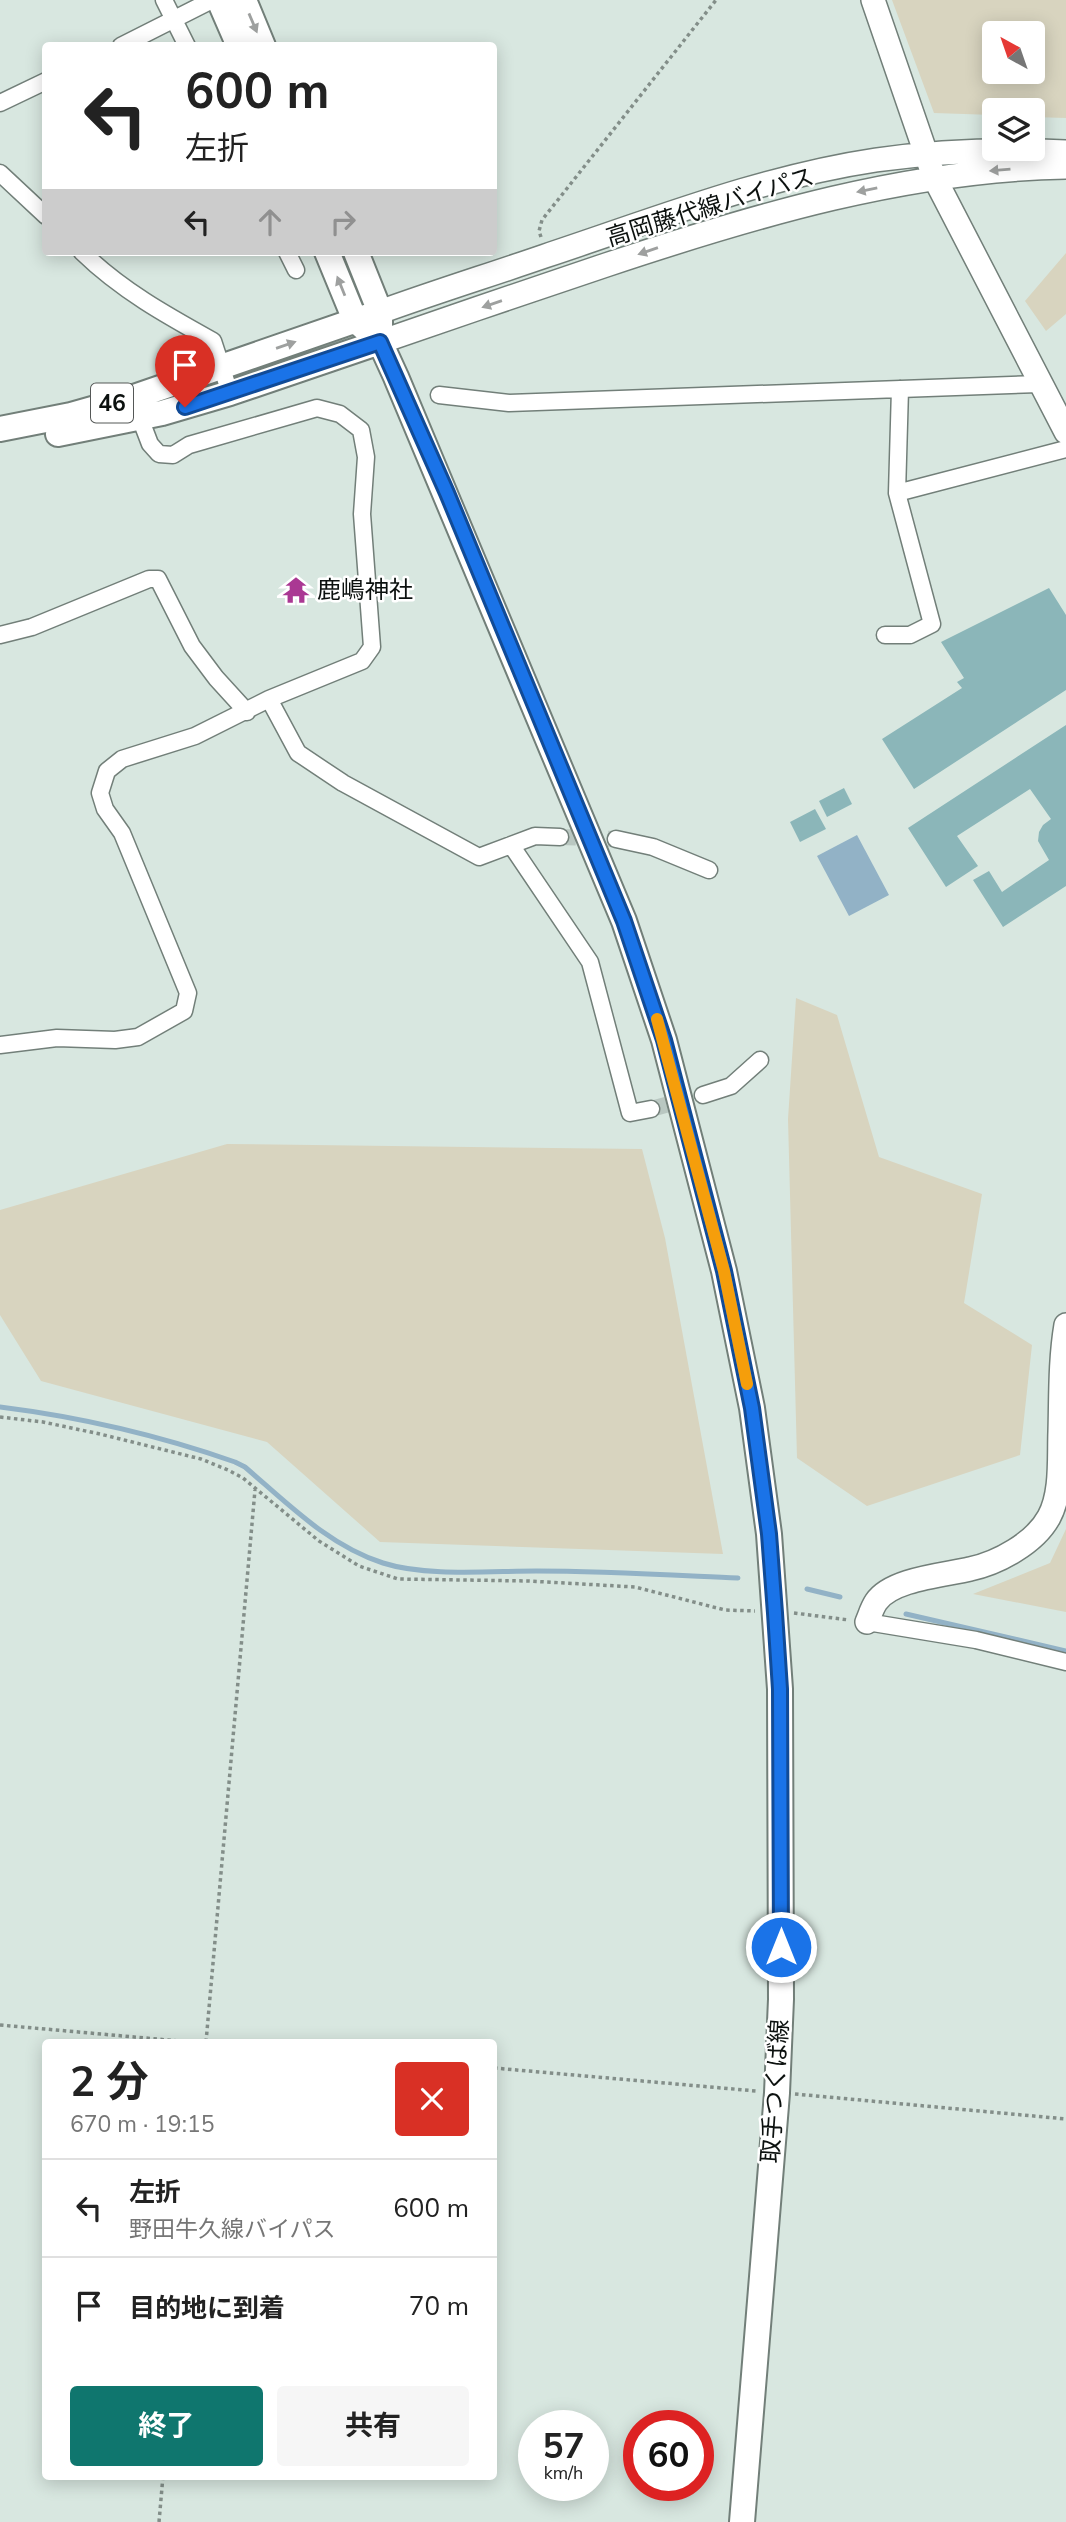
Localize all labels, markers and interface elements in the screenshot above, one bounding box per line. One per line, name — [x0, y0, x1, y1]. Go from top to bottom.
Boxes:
one-way arrow — [248, 13, 259, 34]
north arrow — [982, 21, 1045, 84]
map controls — [982, 21, 1045, 161]
text: 600 m — [185, 58, 329, 125]
icon: left — [70, 70, 161, 161]
button: layers — [982, 98, 1045, 161]
text: 左折 — [185, 127, 249, 170]
street label: 高岡藤代線バイパス — [602, 160, 818, 254]
one-way arrow — [989, 165, 1011, 176]
one-way arrow — [856, 185, 878, 196]
icon: left — [178, 203, 216, 241]
icon: ahead — [251, 203, 289, 241]
icon: right — [324, 203, 362, 241]
one-way arrow — [637, 246, 658, 257]
one-way arrow — [335, 276, 347, 296]
one-way arrow — [481, 299, 502, 310]
pin — [155, 335, 215, 407]
one-way arrow — [276, 339, 297, 350]
icon: arrive — [166, 346, 204, 384]
road number: 46 — [91, 384, 133, 422]
place label: 鹿嶋神社 — [317, 574, 413, 606]
temple icon: 鹿嶋神社 — [281, 575, 311, 605]
position arrow — [744, 1910, 818, 1984]
street label: 取手つくば線 — [754, 2018, 796, 2164]
text: 2 分 — [70, 2054, 149, 2111]
button: close — [395, 2062, 469, 2136]
text: 670 m · 19:15 — [70, 2109, 215, 2140]
text: 左折 — [129, 2175, 181, 2210]
icon: left — [70, 2189, 108, 2227]
text: 600 m — [393, 2191, 469, 2226]
text: 野田牛久線バイパス — [129, 2214, 336, 2245]
icon: arrive — [70, 2287, 108, 2325]
text: 70 m — [409, 2289, 469, 2324]
text: 目的地に到着 — [129, 2291, 285, 2326]
button: 終了 — [70, 2386, 263, 2466]
button: 共有 — [277, 2386, 469, 2466]
speed limit sign: 60 — [623, 2410, 714, 2501]
text: 57 — [542, 2423, 585, 2470]
text: km/h — [544, 2461, 583, 2485]

